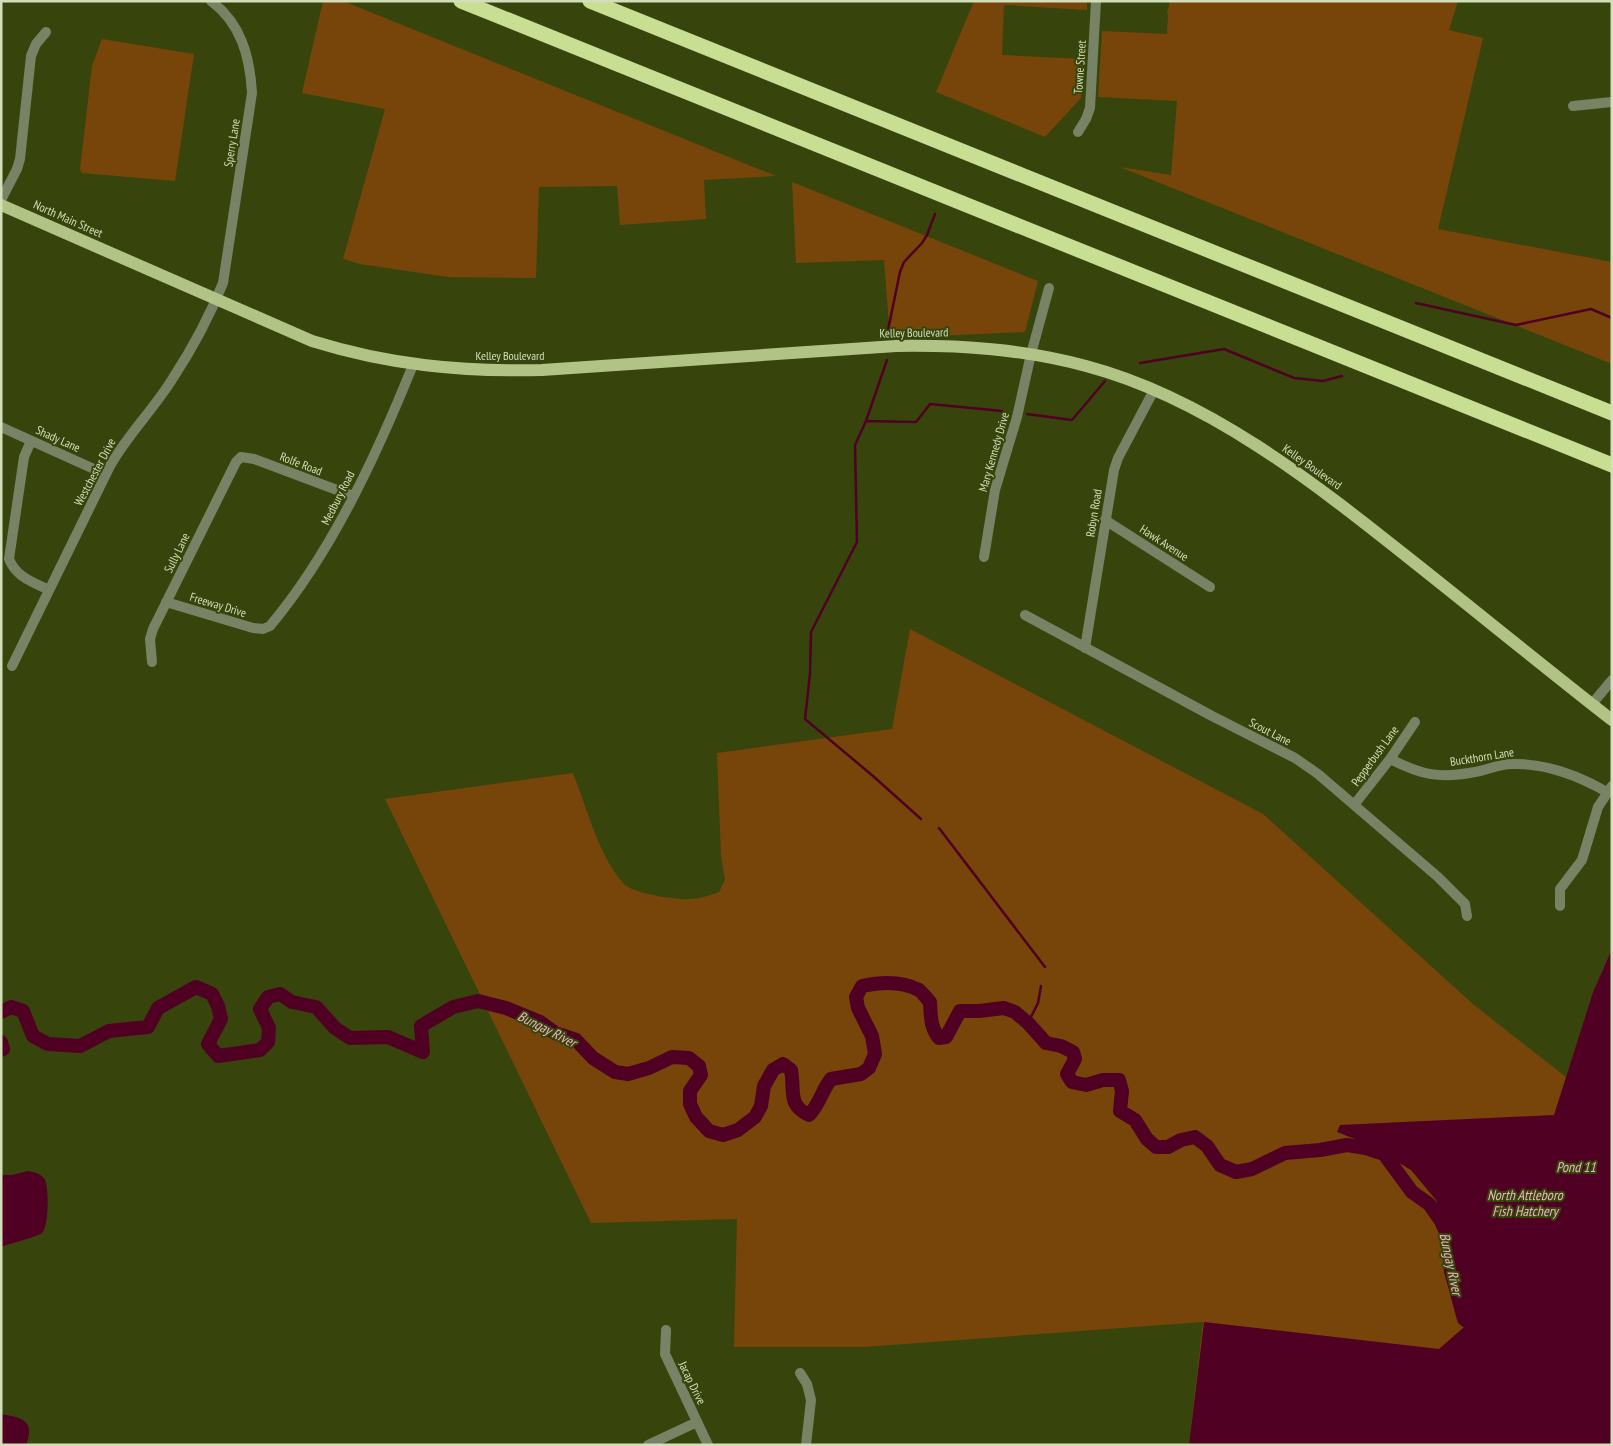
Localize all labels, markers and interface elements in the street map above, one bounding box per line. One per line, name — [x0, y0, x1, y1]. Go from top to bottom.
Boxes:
street label: Towne Street — [1070, 39, 1089, 94]
street label: Sperry Lane — [220, 118, 243, 168]
street label: North Main Street — [31, 197, 106, 241]
street label: Kelley Boulevard — [879, 324, 949, 341]
street label: Kelley Boulevard — [476, 348, 545, 363]
street label: Mary Kennedy Drive — [975, 410, 1012, 493]
street label: Shady Lane — [34, 422, 83, 455]
street label: Westchester Drive — [71, 435, 119, 508]
street label: Kelley Boulevard — [1280, 441, 1345, 493]
street label: Rolfe Road — [278, 449, 325, 478]
street label: Medbury Road — [318, 468, 358, 527]
street label: Robyn Road — [1082, 488, 1105, 538]
street label: Hawk Avenue — [1137, 521, 1192, 564]
street label: Sully Lane — [160, 530, 193, 575]
street label: Freeway Drive — [188, 589, 248, 620]
street label: Scout Lane — [1247, 715, 1294, 749]
street label: Pepperbush Lane — [1348, 723, 1402, 789]
street label: Buckthorn Lane — [1449, 744, 1515, 769]
water label: Bungay River — [515, 1007, 581, 1052]
water label: Pond 11 — [1556, 1158, 1597, 1176]
water label: North Attleboro Fish Hatchery — [1487, 1186, 1564, 1220]
water label: Bungay River — [1436, 1231, 1467, 1299]
street label: Jacap Drive — [675, 1358, 709, 1407]

